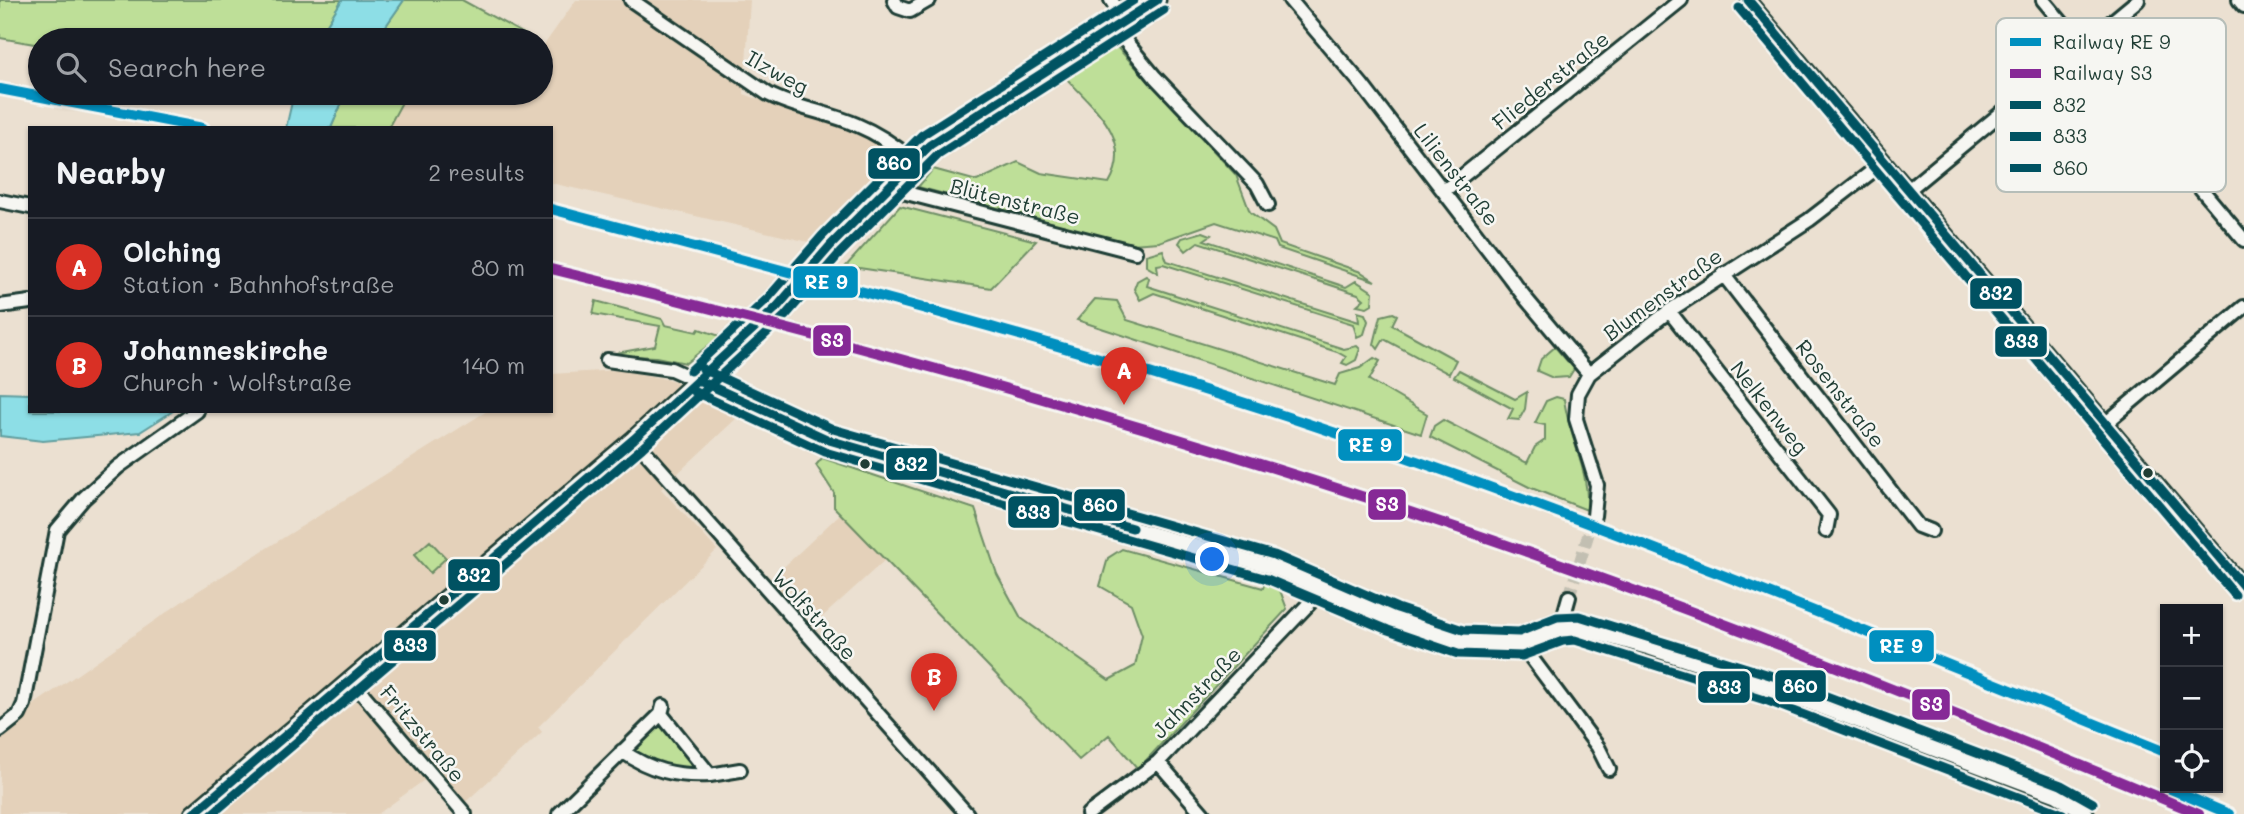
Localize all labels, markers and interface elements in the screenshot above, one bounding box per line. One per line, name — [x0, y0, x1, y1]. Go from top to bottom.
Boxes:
legend — [1996, 18, 2226, 192]
street label: Fliederstraße — [1486, 24, 1614, 135]
search box — [28, 28, 553, 105]
text: Railway RE 9 — [2053, 29, 2171, 54]
street label: Ilzweg — [742, 43, 814, 100]
icon: search — [52, 48, 90, 86]
text: Search here — [108, 50, 266, 84]
text: Railway S3 — [2053, 60, 2152, 85]
text: 832 — [2053, 92, 2086, 117]
street label: Lilienstraße — [1409, 117, 1506, 231]
text: 833 — [2053, 123, 2087, 148]
line badge: 860 — [867, 147, 921, 180]
text: 860 — [876, 150, 912, 175]
text: Nearby — [56, 152, 166, 192]
text: 860 — [2053, 155, 2088, 180]
text: 2 results — [428, 157, 525, 187]
street label: Blütenstraße — [948, 171, 1083, 230]
text: Olching — [123, 235, 221, 269]
street label: Blumenstraße — [1597, 242, 1727, 346]
text: A — [71, 252, 87, 282]
text: 80 m — [471, 252, 525, 282]
line badge: RE 9 — [792, 265, 859, 299]
text: Station · Bahnhofstraße — [123, 269, 395, 299]
text: RE 9 — [804, 269, 848, 294]
line badge: 832 — [1969, 277, 2023, 310]
text: 832 — [1979, 280, 2013, 305]
line badge: S3 — [812, 324, 852, 357]
line badge: 833 — [1994, 325, 2048, 358]
text: S3 — [820, 327, 844, 352]
text: 833 — [2004, 328, 2038, 353]
text: Johanneskirche — [123, 333, 328, 367]
street label: Rosenstraße — [1790, 333, 1892, 453]
pin: A — [1101, 347, 1147, 405]
text: B — [71, 350, 87, 380]
text: 140 m — [461, 350, 525, 380]
street label: Nelkenweg — [1725, 355, 1815, 459]
text: Church · Wolfstraße — [123, 367, 352, 397]
line badge: RE 9 — [1337, 428, 1403, 462]
text: RE 9 — [1348, 432, 1392, 457]
line badge: 832 — [885, 447, 938, 481]
text: 832 — [894, 451, 928, 476]
unlabelled marker — [858, 457, 872, 471]
unlabelled marker — [2141, 466, 2155, 480]
line badge: 860 — [1073, 488, 1126, 522]
line badge: S3 — [1367, 488, 1407, 521]
text: S3 — [1375, 491, 1399, 516]
text: 860 — [1082, 492, 1118, 517]
line badge: 833 — [1007, 495, 1060, 529]
text: 833 — [1016, 499, 1050, 524]
your location — [1195, 542, 1229, 576]
line badge: 832 — [447, 558, 501, 592]
text: 832 — [457, 562, 491, 587]
street label: Wolfstraße — [767, 563, 863, 665]
unlabelled marker — [437, 593, 451, 607]
map controls — [2160, 604, 2223, 793]
button: + — [2160, 604, 2223, 667]
line badge: 833 — [383, 629, 437, 662]
line badge: RE 9 — [1868, 629, 1935, 663]
text: 833 — [393, 632, 427, 657]
text: RE 9 — [1879, 633, 1923, 658]
street label: Jahnstraße — [1145, 640, 1246, 744]
pin: B — [911, 653, 957, 711]
button: − — [2160, 667, 2223, 730]
line badge: 860 — [1774, 669, 1827, 703]
line badge: 833 — [1697, 670, 1751, 704]
text: 860 — [1782, 673, 1818, 698]
text: 833 — [1707, 674, 1741, 699]
street label: Fritzstraße — [375, 679, 472, 787]
line badge: S3 — [1911, 688, 1951, 721]
text: S3 — [1919, 691, 1943, 716]
button: locate — [2160, 730, 2223, 793]

